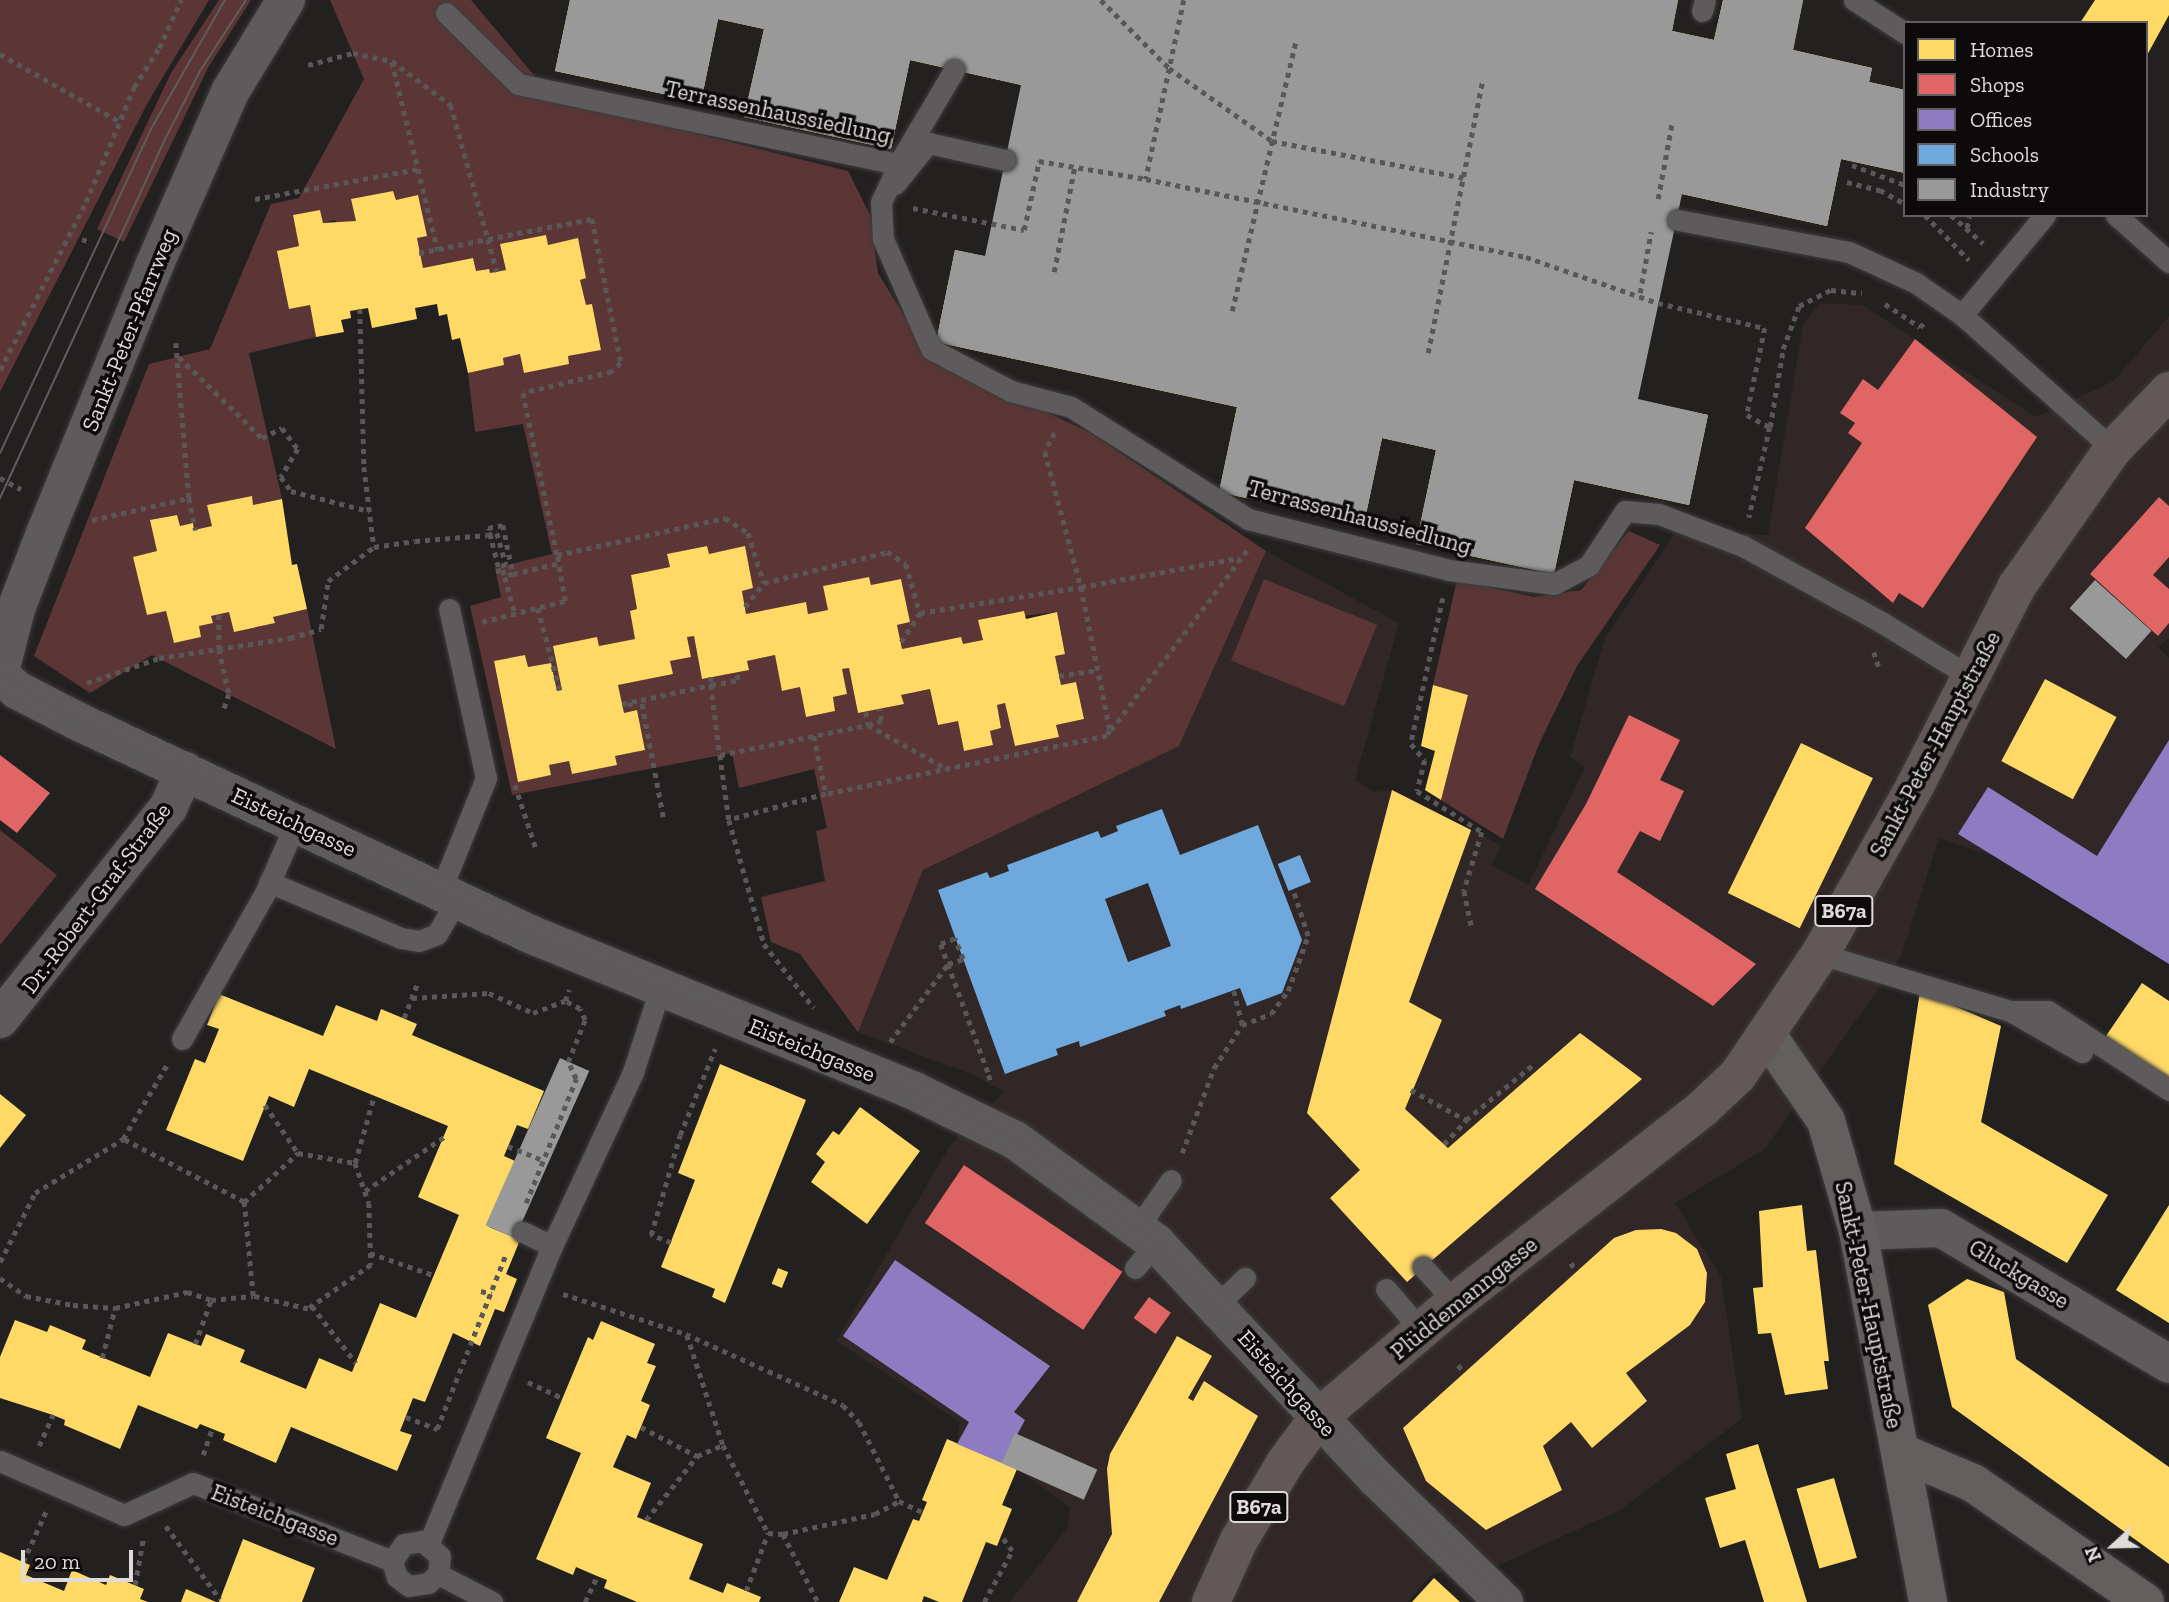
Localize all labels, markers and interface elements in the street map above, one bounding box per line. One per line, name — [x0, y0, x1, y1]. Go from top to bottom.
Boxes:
legend — [1903, 21, 2148, 217]
text: Homes — [1970, 37, 2033, 62]
text: Shops — [1970, 72, 2024, 97]
street label: Terrassenhaussiedlung — [663, 75, 893, 149]
text: Offices — [1970, 107, 2032, 132]
text: Schools — [1970, 142, 2039, 167]
text: Industry — [1970, 177, 2049, 202]
street label: Sankt-Peter-Pfarrweg — [76, 225, 182, 435]
street label: Terrassenhaussiedlung — [1245, 474, 1475, 560]
street label: Sankt-Peter-Hauptstraße — [1864, 626, 2006, 862]
street label: Eisteichgasse — [227, 781, 361, 863]
street label: Dr.-Robert-Graf-Straße — [15, 797, 177, 999]
road number: B67a — [1814, 894, 1874, 928]
street label: Eisteichgasse — [745, 1012, 879, 1088]
street label: Sankt-Peter-Hauptstraße — [1829, 1179, 1909, 1431]
street label: Plüddemanngasse — [1385, 1231, 1543, 1365]
street label: Gluckgasse — [1964, 1233, 2074, 1315]
street label: Eisteichgasse — [1232, 1324, 1342, 1442]
street label: Eisteichgasse — [208, 1478, 342, 1552]
road number: B67a — [1229, 1490, 1289, 1524]
north arrow — [2078, 1511, 2148, 1581]
scale bar — [24, 1536, 136, 1580]
text: N — [2080, 1543, 2106, 1565]
text: 20 m — [34, 1549, 80, 1574]

